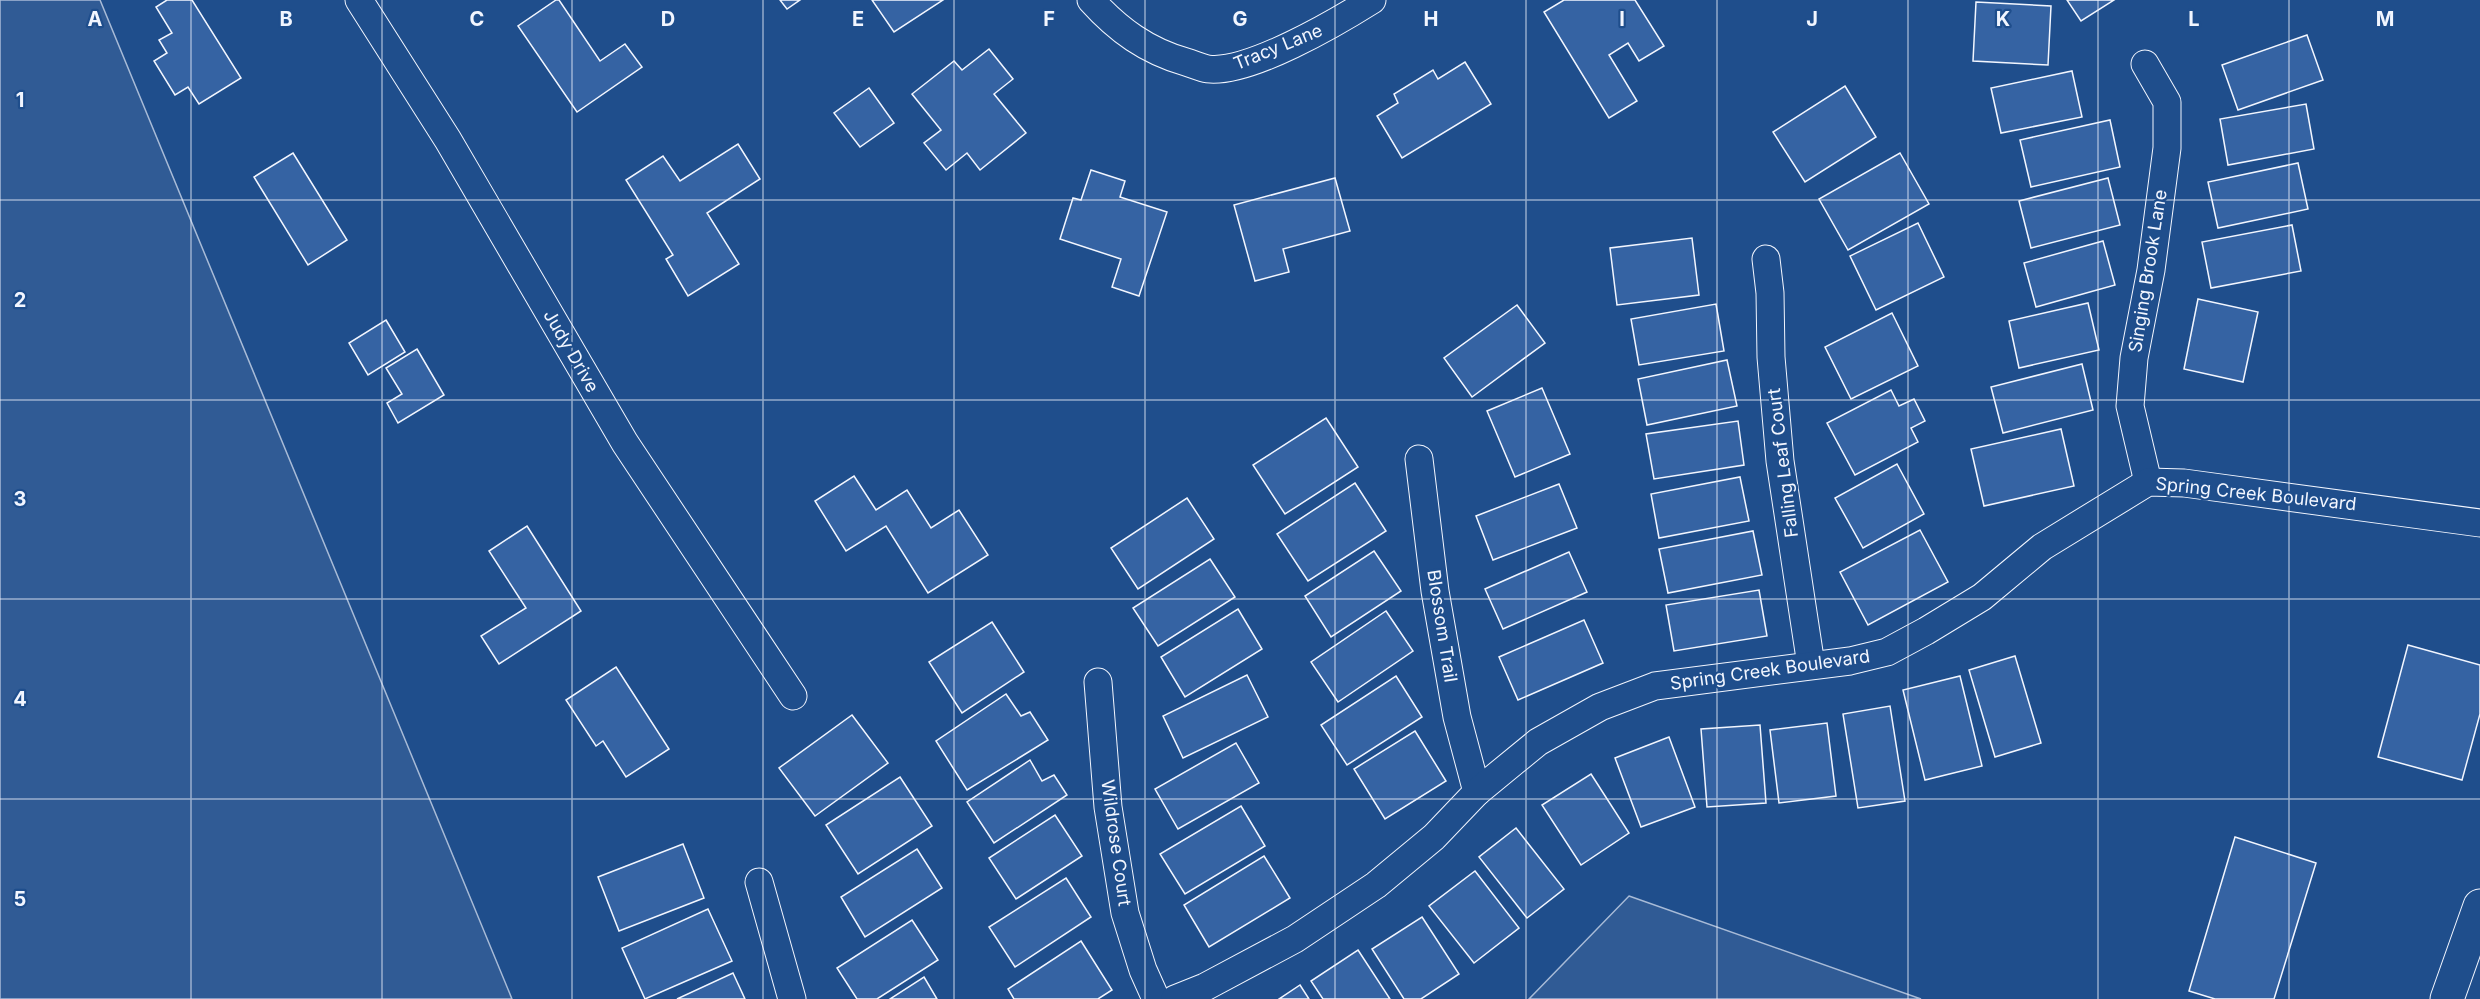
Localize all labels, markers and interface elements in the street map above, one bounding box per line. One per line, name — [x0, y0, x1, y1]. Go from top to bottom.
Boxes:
text: A — [88, 7, 103, 31]
text: B — [279, 7, 293, 31]
text: C — [470, 7, 484, 31]
text: D — [661, 7, 675, 31]
text: E — [852, 7, 864, 31]
text: F — [1043, 7, 1055, 31]
text: G — [1232, 7, 1248, 31]
text: H — [1424, 7, 1438, 31]
text: I — [1619, 7, 1625, 31]
text: J — [1806, 7, 1818, 31]
text: K — [1996, 7, 2010, 31]
text: L — [2188, 7, 2200, 31]
text: M — [2376, 7, 2394, 31]
street label: Tracy Lane — [1230, 19, 1325, 74]
text: 1 — [16, 88, 24, 112]
street label: Singing Brook Lane — [2124, 188, 2171, 354]
text: 2 — [14, 288, 26, 312]
street label: Judy Drive — [539, 306, 603, 396]
street label: Falling Leaf Court — [1763, 387, 1802, 539]
street label: Spring Creek Boulevard — [2155, 473, 2357, 514]
text: 3 — [14, 487, 26, 511]
street label: Blossom Trail — [1423, 568, 1462, 684]
street label: Spring Creek Boulevard — [1669, 645, 1871, 694]
text: 4 — [13, 687, 27, 711]
street label: Wildrose Court — [1097, 778, 1136, 908]
text: 5 — [14, 887, 26, 911]

